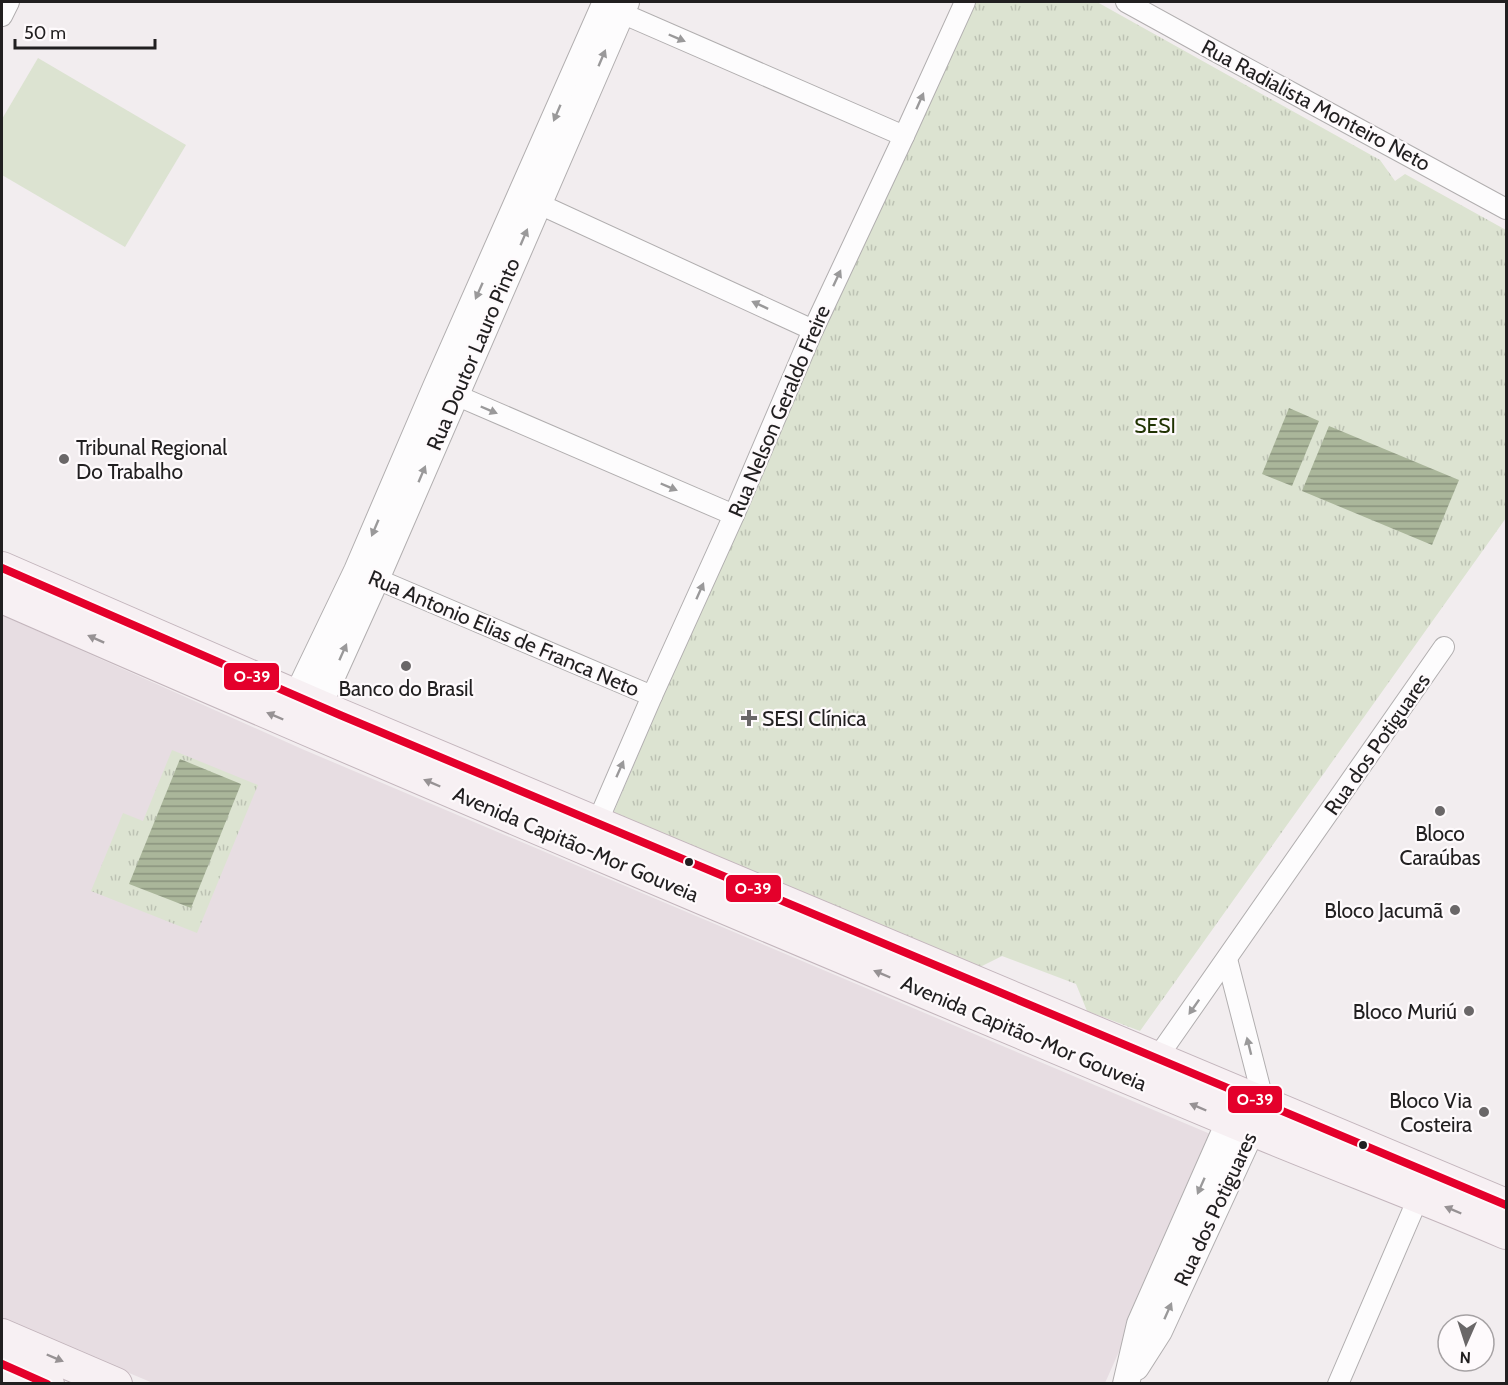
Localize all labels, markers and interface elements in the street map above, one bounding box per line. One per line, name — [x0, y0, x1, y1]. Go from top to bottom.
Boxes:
scale bar — [15, 12, 154, 50]
text: 50 m — [24, 22, 66, 44]
one-way arrow — [669, 33, 686, 42]
street label: Rua Radialista Monteiro Neto — [1197, 34, 1435, 176]
one-way arrow — [598, 49, 607, 67]
one-way arrow — [915, 93, 924, 110]
one-way arrow — [553, 104, 562, 121]
one-way arrow — [520, 228, 529, 246]
street label: Rua Doutor Lauro Pinto — [421, 254, 525, 454]
one-way arrow — [833, 269, 842, 286]
one-way arrow — [474, 283, 483, 300]
street label: Rua Nelson Geraldo Freire — [723, 301, 835, 521]
one-way arrow — [751, 301, 768, 310]
one-way arrow — [481, 405, 499, 415]
park label: SESI — [1134, 413, 1176, 438]
place label: Tribunal Regional Do Trabalho — [76, 435, 227, 484]
marker: Tribunal Regional Do Trabalho — [57, 452, 71, 466]
one-way arrow — [417, 465, 426, 482]
one-way arrow — [660, 483, 677, 492]
one-way arrow — [371, 519, 380, 536]
street label: Rua Antonio Elias de Franca Neto — [365, 564, 643, 702]
one-way arrow — [695, 582, 705, 600]
one-way arrow — [87, 633, 105, 643]
one-way arrow — [338, 643, 347, 660]
marker: Banco do Brasil — [399, 659, 413, 673]
line badge: O-39 — [223, 662, 280, 691]
text: O-39 — [234, 667, 270, 686]
street label: Rua dos Potiguares — [1319, 668, 1435, 820]
place label: Banco do Brasil — [338, 676, 474, 701]
place label: SESI Clínica — [762, 706, 866, 731]
marker: SESI Clínica — [740, 709, 758, 727]
one-way arrow — [265, 711, 283, 721]
one-way arrow — [616, 760, 625, 778]
one-way arrow — [423, 778, 441, 787]
street label: Avenida Capitão-Mor Gouveia — [450, 781, 702, 907]
marker: Bloco Caraúbas — [1433, 804, 1447, 818]
place label: Bloco Caraúbas — [1399, 821, 1481, 870]
unlabelled marker — [683, 856, 695, 868]
line badge: O-39 — [725, 874, 782, 903]
text: O-39 — [735, 879, 771, 898]
place label: Bloco Jacumã — [1324, 898, 1443, 923]
marker: Bloco Jacumã — [1448, 903, 1462, 917]
one-way arrow — [873, 969, 891, 979]
street label: Avenida Capitão-Mor Gouveia — [898, 970, 1150, 1096]
one-way arrow — [1188, 998, 1200, 1014]
place label: Bloco Muriú — [1353, 999, 1457, 1024]
marker: Bloco Muriú — [1462, 1004, 1476, 1018]
one-way arrow — [1244, 1037, 1254, 1055]
line badge: O-39 — [1227, 1085, 1283, 1114]
place label: Bloco Via Costeira — [1389, 1088, 1472, 1137]
text: O-39 — [1237, 1090, 1273, 1109]
one-way arrow — [1188, 1102, 1206, 1112]
marker: Bloco Via Costeira — [1477, 1105, 1491, 1119]
street label: Rua dos Potiguares — [1168, 1128, 1262, 1290]
unlabelled marker — [1357, 1139, 1369, 1151]
one-way arrow — [1196, 1177, 1206, 1195]
one-way arrow — [1443, 1205, 1461, 1215]
one-way arrow — [1164, 1303, 1173, 1320]
north arrow — [1436, 1313, 1496, 1373]
text: N — [1459, 1348, 1471, 1367]
one-way arrow — [47, 1353, 65, 1363]

